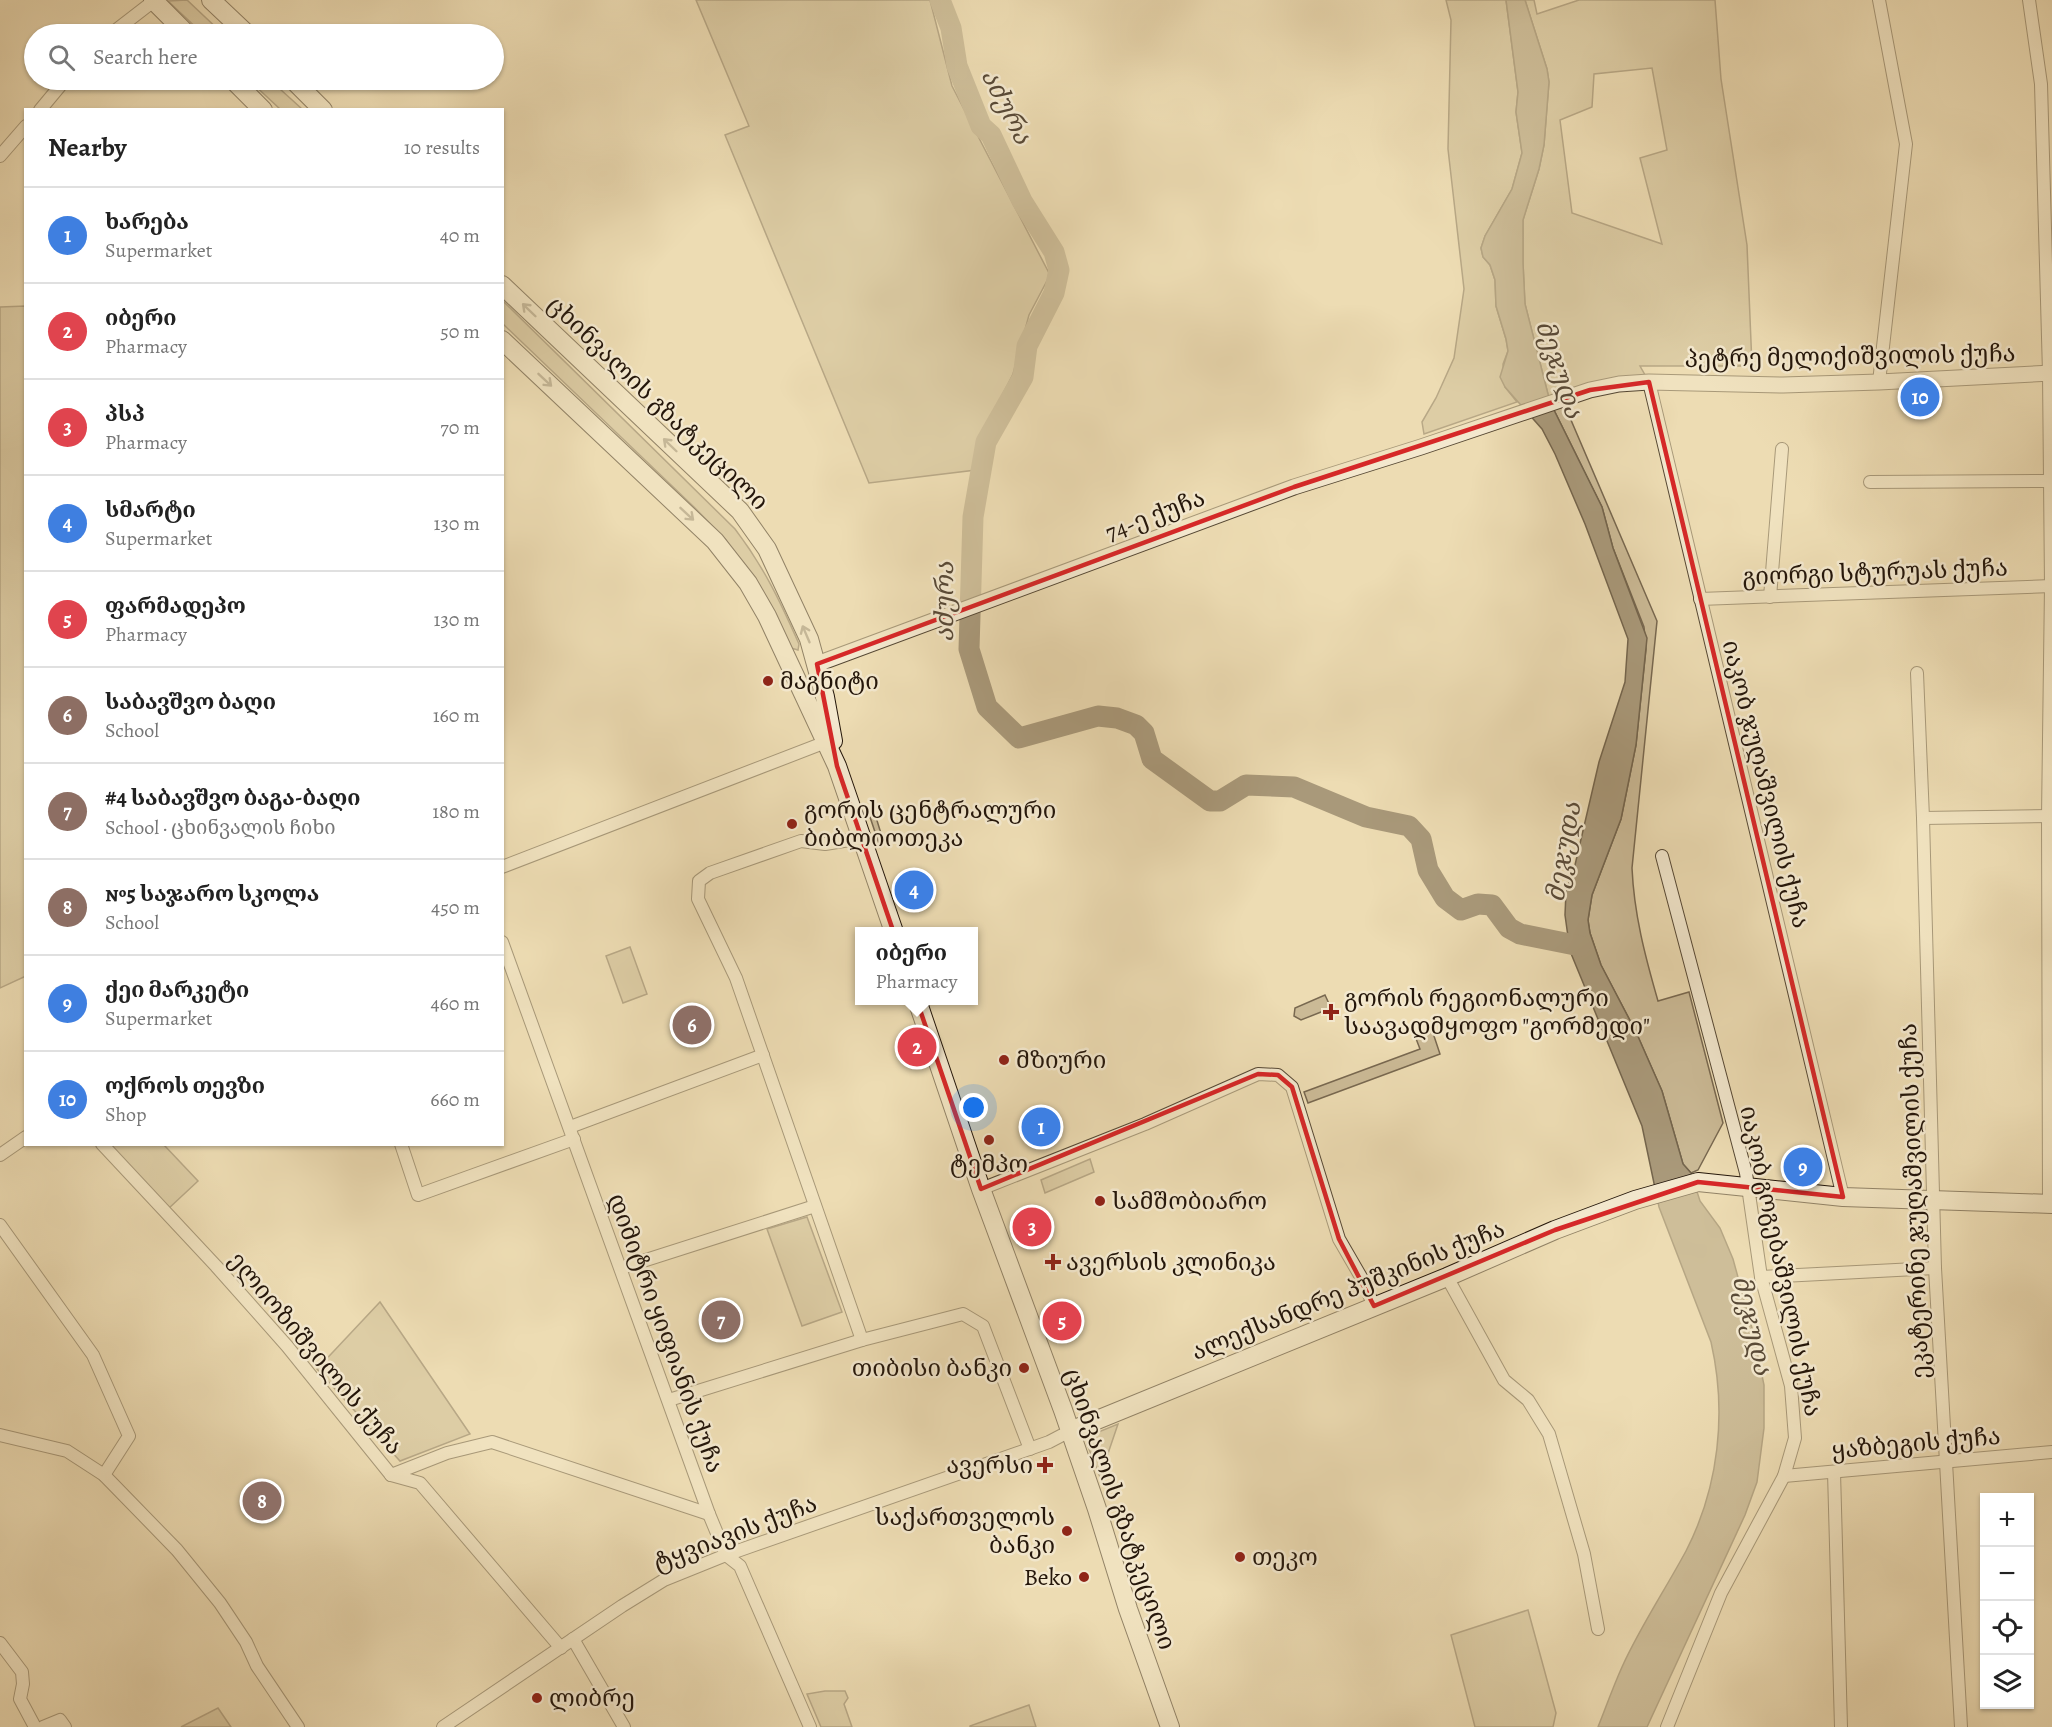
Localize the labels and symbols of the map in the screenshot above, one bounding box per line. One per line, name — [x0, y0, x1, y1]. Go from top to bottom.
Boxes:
water label: აძურა — [973, 62, 1041, 151]
street label: ცხინვალის გზატკეცილი — [541, 289, 775, 517]
one-way arrow — [522, 303, 537, 317]
water label: მეჯუდა — [1527, 316, 1592, 424]
street label: პეტრე მელიქიშვილის ქუჩა — [1684, 337, 2016, 375]
one-way arrow — [537, 373, 552, 387]
pin: 10 — [1900, 374, 1940, 420]
one-way arrow — [663, 438, 678, 452]
street label: 74-ე ქუჩა — [1101, 481, 1209, 549]
one-way arrow — [679, 507, 694, 521]
street label: გიორგი სტურუას ქუჩა — [1742, 551, 2008, 593]
water label: აძურა — [927, 561, 962, 642]
one-way arrow — [800, 625, 811, 644]
street label: იაკობ ჯუღაშვილის ქუჩა — [1715, 637, 1817, 931]
place label: მაგნიტი — [780, 665, 879, 697]
marker: მაგნიტი — [761, 674, 775, 688]
place label: გორის ცენტრალური ბიბლიოთეკა — [804, 794, 1056, 854]
water label: მეჯუდა — [1537, 798, 1590, 905]
marker: გორის ცენტრალური ბიბლიოთეკა — [785, 817, 799, 831]
pin: 4 — [894, 868, 934, 912]
place label: გორის რეგიონალური საავადმყოფო "გორმედი" — [1344, 982, 1650, 1042]
pin: 6 — [672, 1002, 712, 1048]
marker: გორის რეგიონალური საავადმყოფო "გორმედი" — [1322, 1003, 1340, 1021]
street label: ეკატერინე ჯუღაშვილის ქუჩა — [1892, 1023, 1936, 1379]
pin: 2 — [898, 1024, 936, 1070]
place label: მზიური — [1016, 1044, 1106, 1076]
marker: მზიური — [997, 1053, 1011, 1067]
your location — [959, 1093, 988, 1122]
street label: იაკობ გოგებაშვილის ქუჩა — [1732, 1103, 1830, 1419]
pin: 1 — [1022, 1104, 1060, 1150]
marker: ტემპო — [982, 1133, 996, 1147]
pin: 9 — [1784, 1144, 1822, 1190]
place label: ტემპო — [950, 1148, 1028, 1180]
place label: სამშობიარო — [1112, 1185, 1267, 1217]
street label: დიმიტრი ყიფიანის ქუჩა — [601, 1189, 731, 1477]
marker: სამშობიარო — [1093, 1194, 1107, 1208]
pin: 3 — [1012, 1204, 1052, 1250]
street label: ალექსანდრე პუშკინის ქუჩა — [1187, 1212, 1509, 1368]
street label: ელიოზიშვილის ქუჩა — [222, 1245, 410, 1461]
place label: ავერსის კლინიკა — [1066, 1246, 1276, 1278]
marker: ავერსის კლინიკა — [1044, 1253, 1062, 1271]
water label: მეჯუდა — [1724, 1272, 1781, 1379]
pin: 7 — [702, 1298, 740, 1342]
pin: 5 — [1042, 1298, 1082, 1344]
place label: თიბისი ბანკი — [852, 1352, 1012, 1384]
marker: თიბისი ბანკი — [1017, 1361, 1031, 1375]
street label: ცხინვალის გზატკეცილი — [1057, 1364, 1183, 1654]
street label: ყაზბეგის ქუჩა — [1830, 1420, 2002, 1466]
place label: ავერსი — [946, 1449, 1033, 1481]
marker: ავერსი — [1038, 1458, 1052, 1472]
pin: 8 — [242, 1478, 282, 1524]
street label: ტყვიავის ქუჩა — [649, 1487, 821, 1579]
place label: საქართველოს ბანკი — [875, 1501, 1055, 1561]
marker: საქართველოს ბანკი — [1060, 1524, 1074, 1538]
place label: თეკო — [1252, 1541, 1318, 1573]
marker: თეკო — [1233, 1550, 1247, 1564]
place label: Beko — [1024, 1561, 1072, 1593]
marker: Beko — [1077, 1570, 1091, 1584]
place label: ლიბრე — [549, 1682, 635, 1714]
marker: ლიბრე — [530, 1691, 544, 1705]

